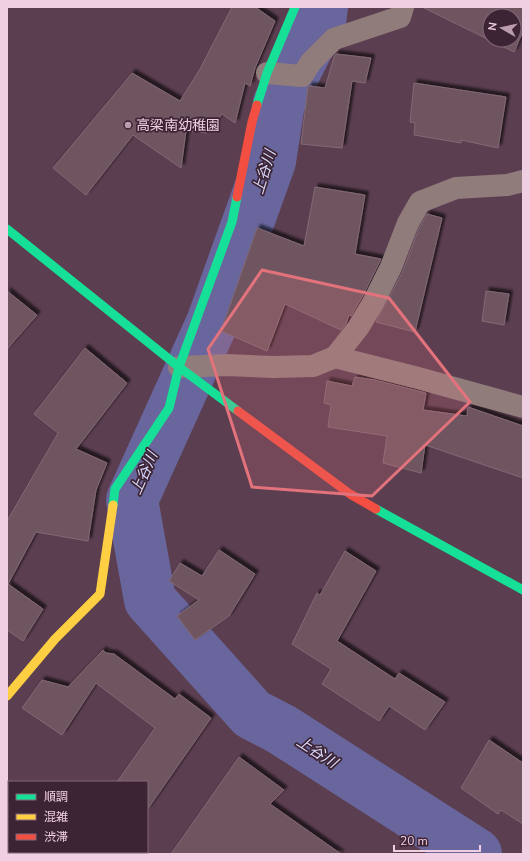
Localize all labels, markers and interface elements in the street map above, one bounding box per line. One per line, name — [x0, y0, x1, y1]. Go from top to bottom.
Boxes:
north arrow — [482, 8, 522, 48]
text: N — [485, 21, 501, 32]
place label: 高梁南幼稚園 — [136, 116, 220, 135]
marker: 高梁南幼稚園 — [123, 120, 133, 130]
water label: 上谷川 — [248, 146, 281, 196]
water label: 上谷川 — [126, 447, 163, 498]
water label: 上谷川 — [293, 731, 343, 774]
legend — [8, 781, 148, 853]
text: 順調 — [44, 789, 68, 805]
text: 混雑 — [44, 809, 68, 825]
scale bar — [394, 827, 480, 853]
text: 渋滞 — [44, 829, 68, 845]
text: 20 m — [400, 833, 428, 849]

